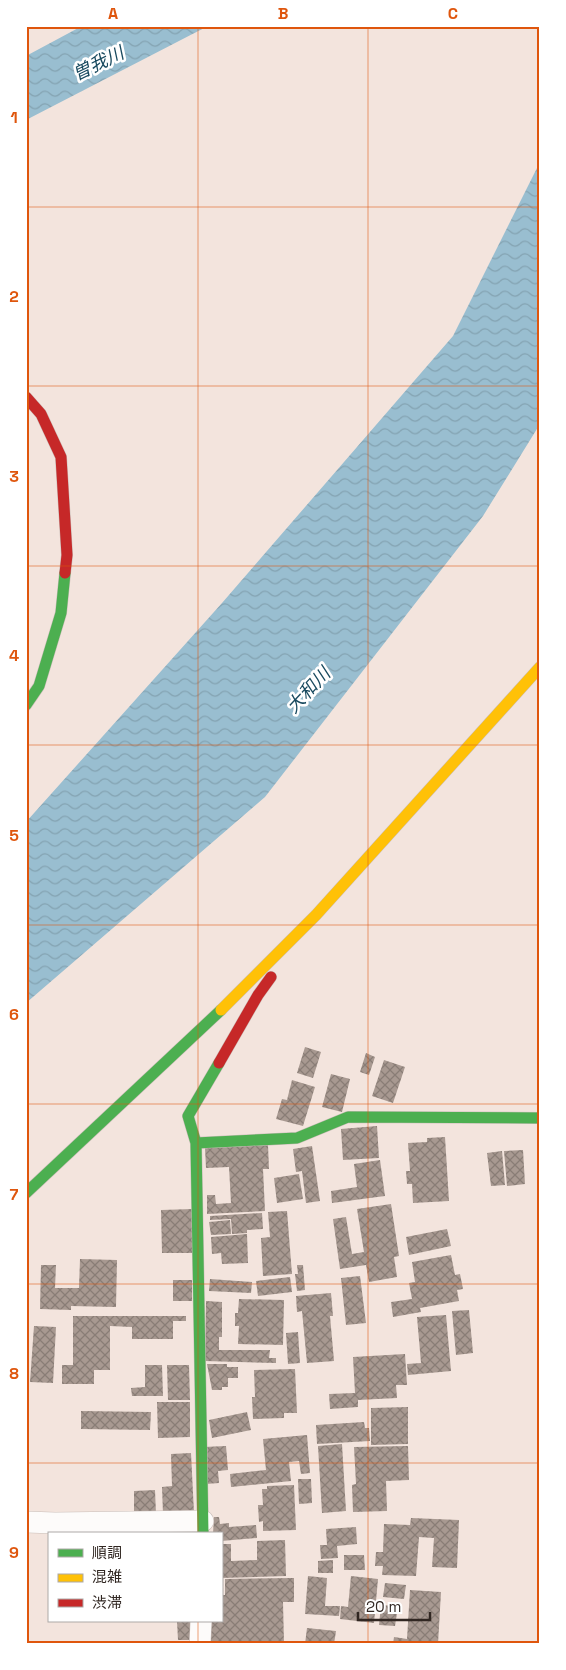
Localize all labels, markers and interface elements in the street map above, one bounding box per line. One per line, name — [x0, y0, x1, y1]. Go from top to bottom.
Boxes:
text: A — [108, 3, 118, 24]
text: B — [278, 3, 288, 24]
text: C — [448, 3, 458, 24]
water label: 曽我川 — [69, 40, 129, 85]
text: 1 — [10, 107, 18, 128]
text: 2 — [9, 286, 19, 307]
text: 3 — [9, 466, 19, 487]
text: 4 — [9, 645, 19, 666]
water label: 大和川 — [281, 661, 336, 718]
text: 5 — [9, 825, 19, 846]
text: 6 — [9, 1004, 19, 1025]
text: 7 — [10, 1184, 19, 1205]
text: 8 — [9, 1363, 19, 1384]
legend — [48, 1532, 222, 1622]
text: 9 — [9, 1542, 19, 1563]
text: 順調 — [92, 1543, 122, 1562]
text: 混雑 — [92, 1567, 122, 1586]
scale bar — [358, 1590, 431, 1622]
text: 渋滞 — [92, 1593, 122, 1612]
text: 20 m — [366, 1597, 401, 1616]

